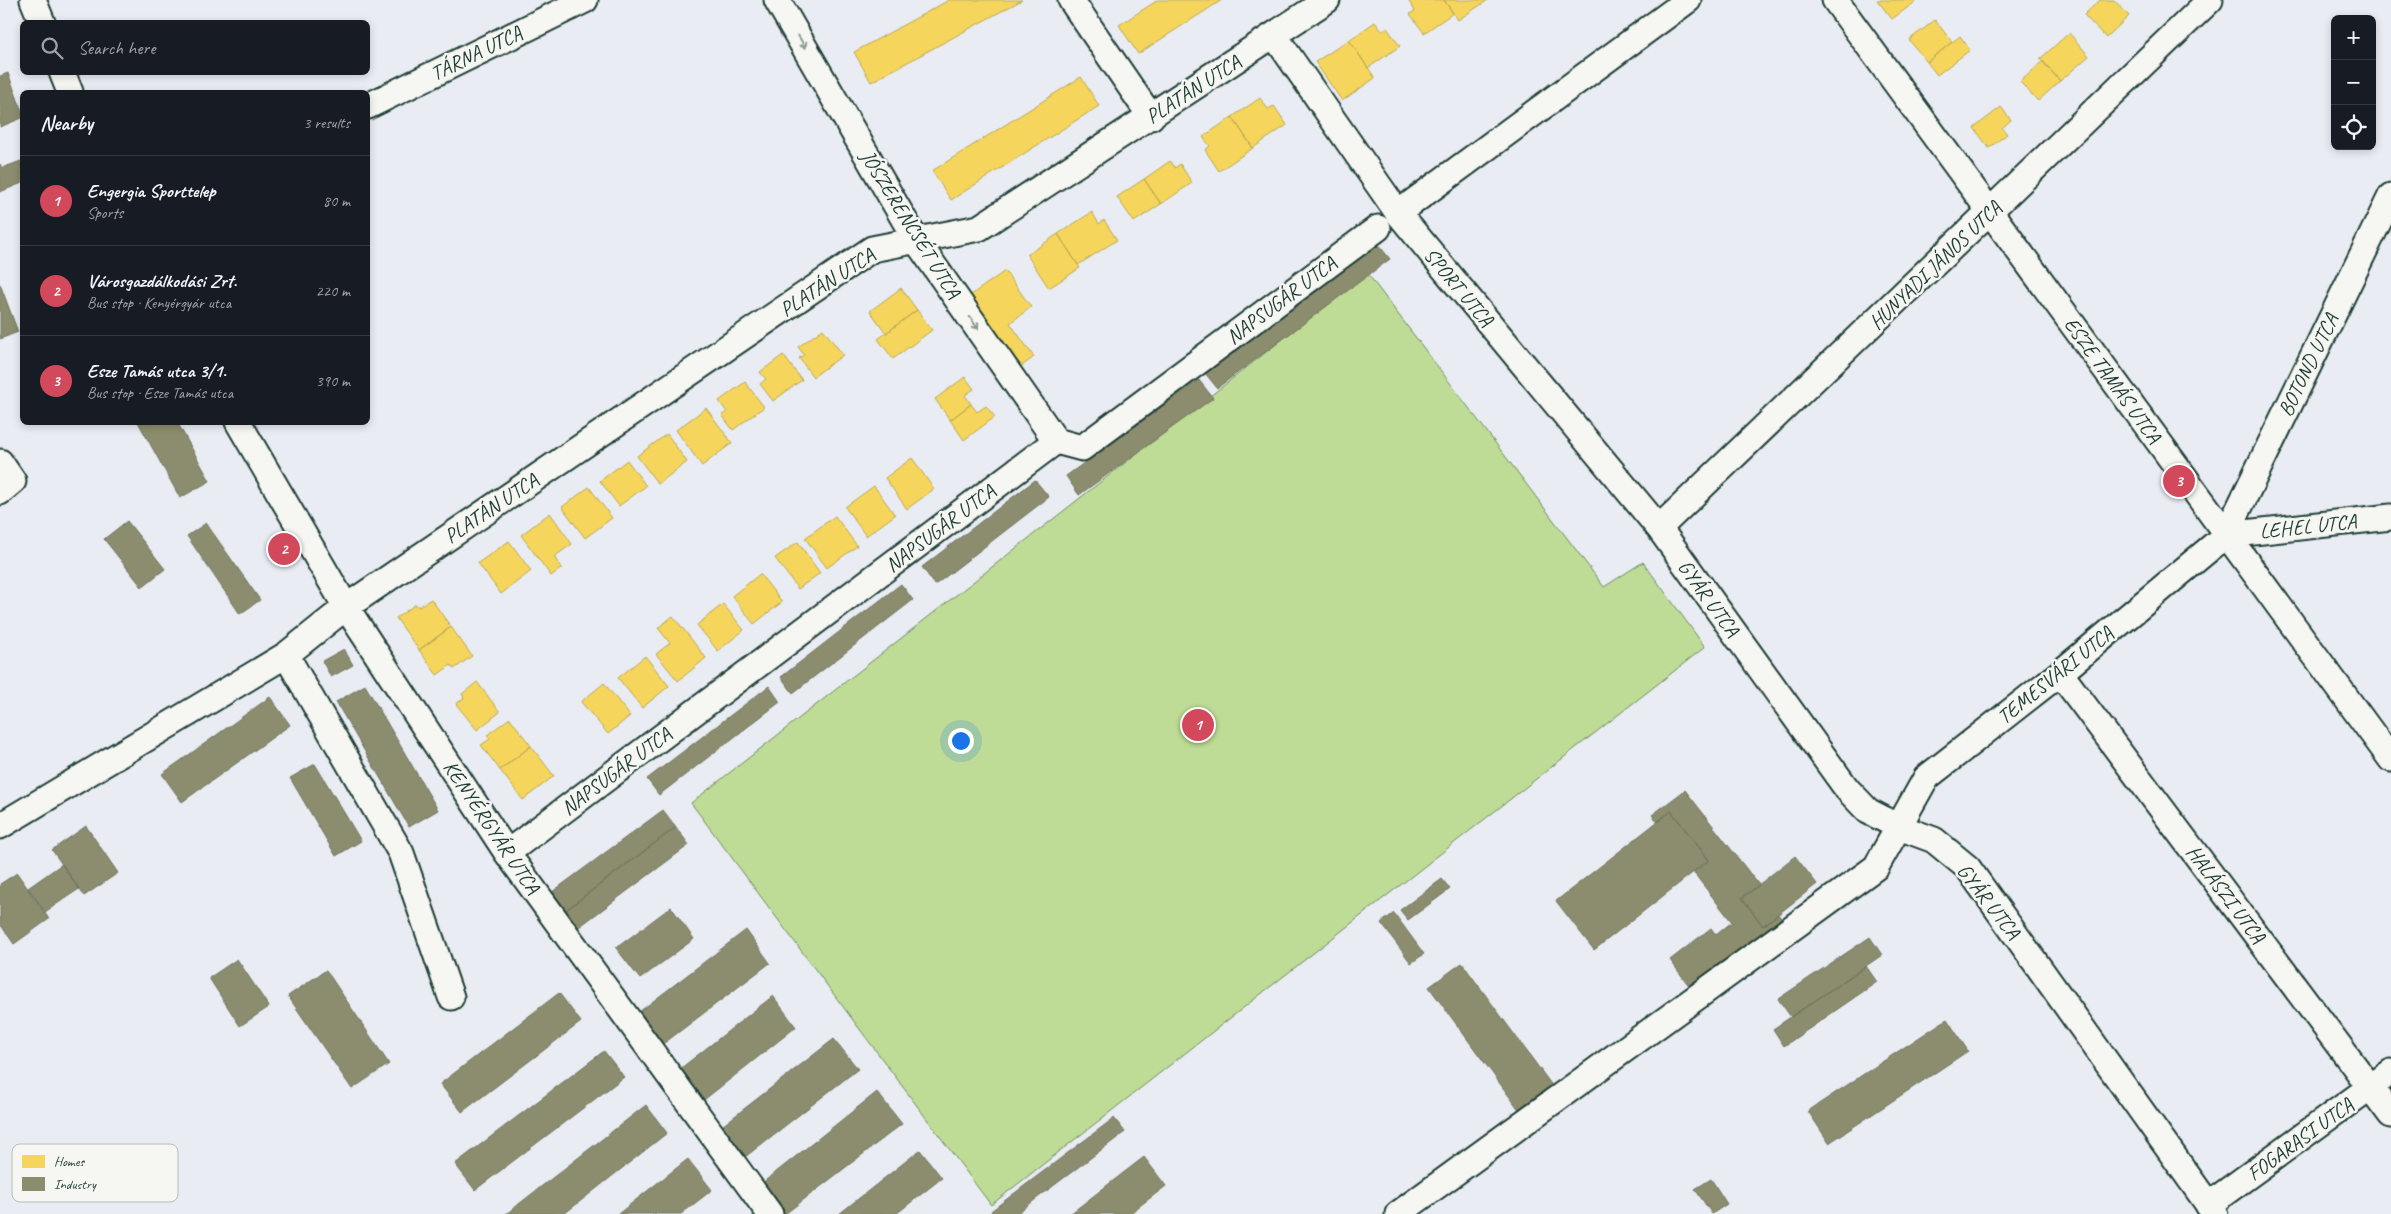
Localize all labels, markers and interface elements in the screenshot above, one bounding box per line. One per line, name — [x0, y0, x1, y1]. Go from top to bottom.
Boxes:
map controls — [2331, 15, 2376, 150]
button: + — [2331, 15, 2376, 60]
street label: TÁRNA UTCA — [426, 19, 526, 86]
search box — [20, 20, 370, 75]
icon: search — [38, 34, 66, 62]
one-way arrow — [797, 35, 807, 49]
text: Search here — [78, 36, 155, 60]
street label: PLATÁN UTCA — [1141, 48, 1246, 129]
button: − — [2331, 60, 2376, 105]
button: locate — [2331, 105, 2376, 150]
text: Nearby — [40, 110, 93, 136]
text: 3 results — [303, 113, 350, 133]
street label: JÓSZERENCSÉT UTCA — [854, 144, 967, 303]
text: Engergia Sporttelep — [87, 179, 215, 203]
text: 1 — [52, 191, 60, 211]
text: 80 m — [323, 191, 350, 211]
street label: HUNYADI JÁNOS UTCA — [1863, 195, 2007, 335]
text: Sports — [87, 203, 123, 223]
street label: PLATÁN UTCA — [775, 241, 880, 322]
street label: SPORT UTCA — [1418, 242, 1500, 332]
street label: NAPSUGÁR UTCA — [1221, 250, 1342, 350]
text: Városgazdálkodási Zrt. — [87, 269, 237, 293]
text: 2 — [52, 281, 60, 301]
text: 220 m — [316, 281, 350, 301]
text: Bus stop · Kenyérgyár utca — [87, 293, 231, 313]
street label: BOTOND UTCA — [2272, 308, 2345, 420]
street label: ESZE TAMÁS UTCA — [2059, 312, 2168, 448]
one-way arrow — [969, 316, 979, 330]
text: Esze Tamás utca 3/1. — [87, 359, 226, 383]
text: 3 — [52, 371, 60, 391]
text: 390 m — [316, 371, 350, 391]
text: Bus stop · Esze Tamás utca — [87, 383, 233, 403]
pin: 3 — [2163, 462, 2195, 500]
street label: PLATÁN UTCA — [439, 467, 543, 549]
street label: NAPSUGÁR UTCA — [880, 478, 1001, 578]
street label: LEHEL UTCA — [2259, 508, 2359, 544]
pin: 2 — [268, 530, 300, 568]
street label: GYÁR UTCA — [1672, 555, 1746, 642]
street label: TEMESVÁRI UTCA — [1992, 620, 2119, 730]
pin: 1 — [1182, 706, 1214, 744]
street label: NAPSUGÁR UTCA — [556, 721, 677, 821]
your location — [948, 728, 974, 754]
street label: KENYÉRGYÁR UTCA — [438, 755, 546, 899]
street label: HALÁSZI UTCA — [2181, 840, 2272, 949]
street label: GYÁR UTCA — [1951, 858, 2027, 944]
street label: FOGARASI UTCA — [2242, 1091, 2359, 1186]
legend — [12, 1144, 178, 1202]
text: Homes — [54, 1153, 85, 1170]
text: Industry — [54, 1176, 97, 1193]

